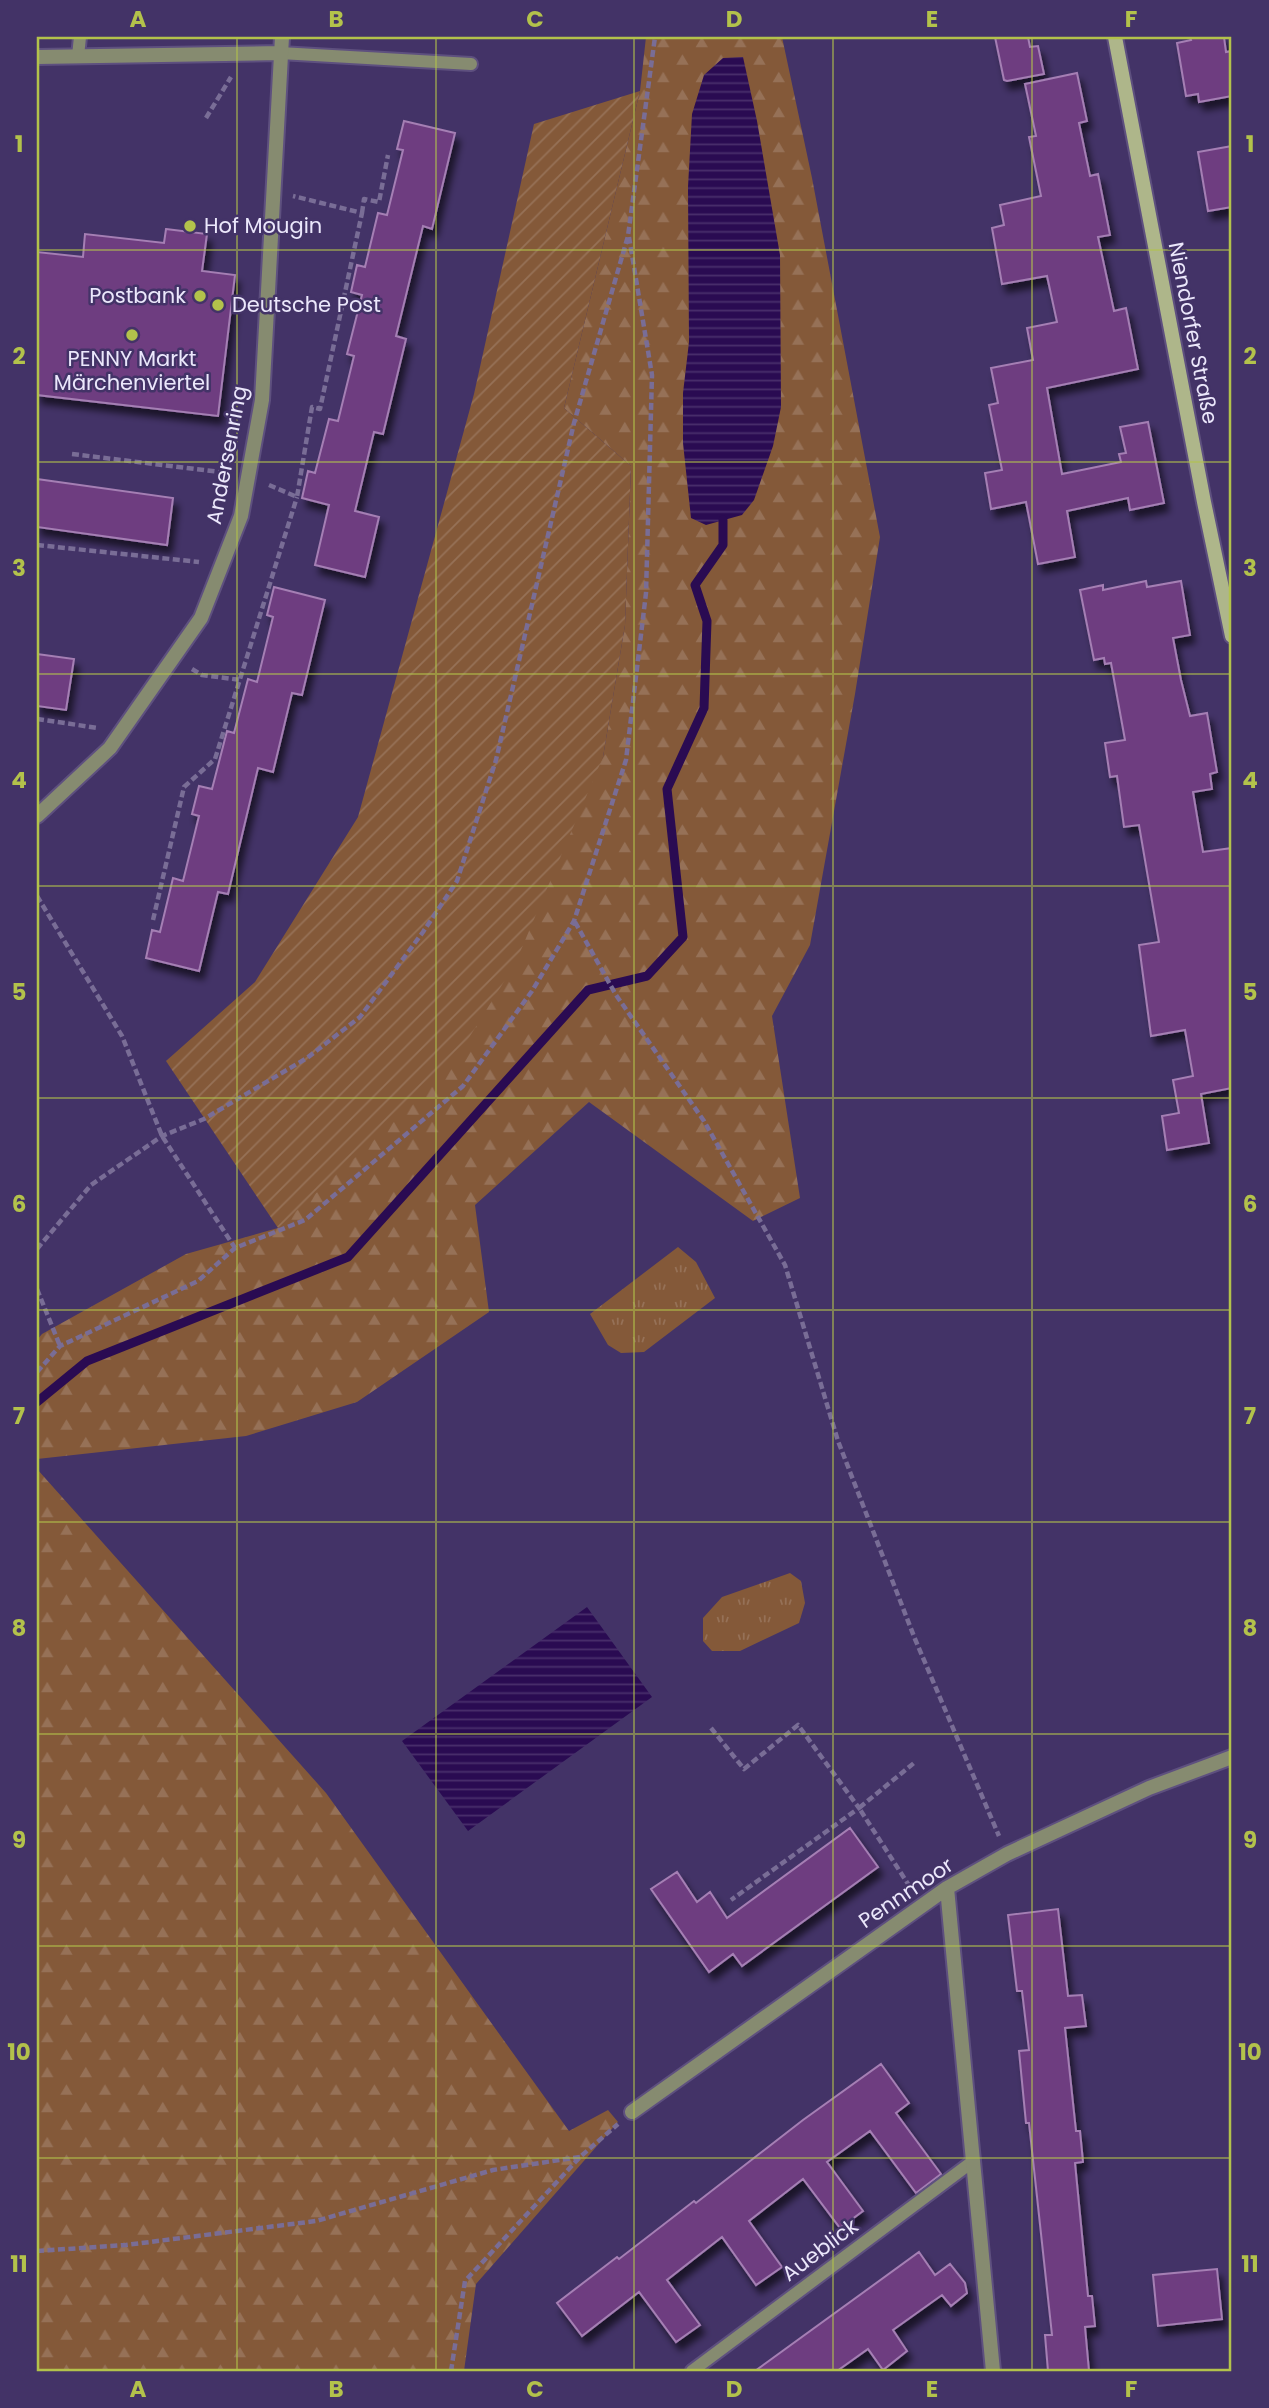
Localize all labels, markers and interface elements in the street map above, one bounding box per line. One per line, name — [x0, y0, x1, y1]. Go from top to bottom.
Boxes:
text: A — [130, 3, 147, 35]
text: B — [328, 3, 344, 35]
text: C — [526, 3, 544, 35]
text: D — [726, 3, 742, 35]
text: E — [926, 3, 938, 35]
text: F — [1125, 3, 1137, 35]
text: 1 — [15, 128, 23, 160]
text: 1 — [1246, 128, 1254, 160]
place label: Hof Mougin — [204, 211, 322, 240]
marker: Hof Mougin — [182, 218, 198, 234]
street label: Niendorfer Straße — [1162, 240, 1225, 426]
place label: Postbank — [89, 281, 186, 310]
marker: Postbank — [192, 288, 208, 304]
place label: Deutsche Post — [232, 290, 381, 319]
marker: Deutsche Post — [210, 297, 226, 313]
marker: PENNY Markt Märchenviertel — [124, 327, 140, 343]
text: 2 — [12, 340, 26, 372]
text: 2 — [1243, 340, 1257, 372]
place label: PENNY Markt Märchenviertel — [54, 344, 210, 397]
street label: Andersenring — [199, 383, 254, 527]
text: 3 — [12, 552, 26, 584]
text: 3 — [1243, 552, 1257, 584]
text: 4 — [11, 764, 27, 796]
text: 4 — [1242, 764, 1258, 796]
text: 5 — [12, 976, 26, 1008]
text: 5 — [1243, 976, 1257, 1008]
text: 6 — [12, 1188, 26, 1220]
text: 6 — [1243, 1188, 1257, 1220]
text: 7 — [13, 1400, 25, 1432]
text: 7 — [1244, 1400, 1256, 1432]
text: 8 — [12, 1612, 26, 1644]
text: 8 — [1243, 1612, 1257, 1644]
text: 9 — [12, 1824, 26, 1856]
text: 9 — [1243, 1824, 1257, 1856]
street label: Pennmoor — [853, 1850, 959, 1935]
text: 10 — [7, 2036, 31, 2068]
text: 10 — [1238, 2036, 1262, 2068]
street label: Aueblick — [776, 2211, 864, 2288]
text: 11 — [10, 2248, 28, 2280]
text: 11 — [1241, 2248, 1259, 2280]
text: A — [130, 2373, 147, 2405]
text: B — [328, 2373, 344, 2405]
text: C — [526, 2373, 544, 2405]
text: D — [726, 2373, 742, 2405]
text: E — [926, 2373, 938, 2405]
text: F — [1125, 2373, 1137, 2405]

